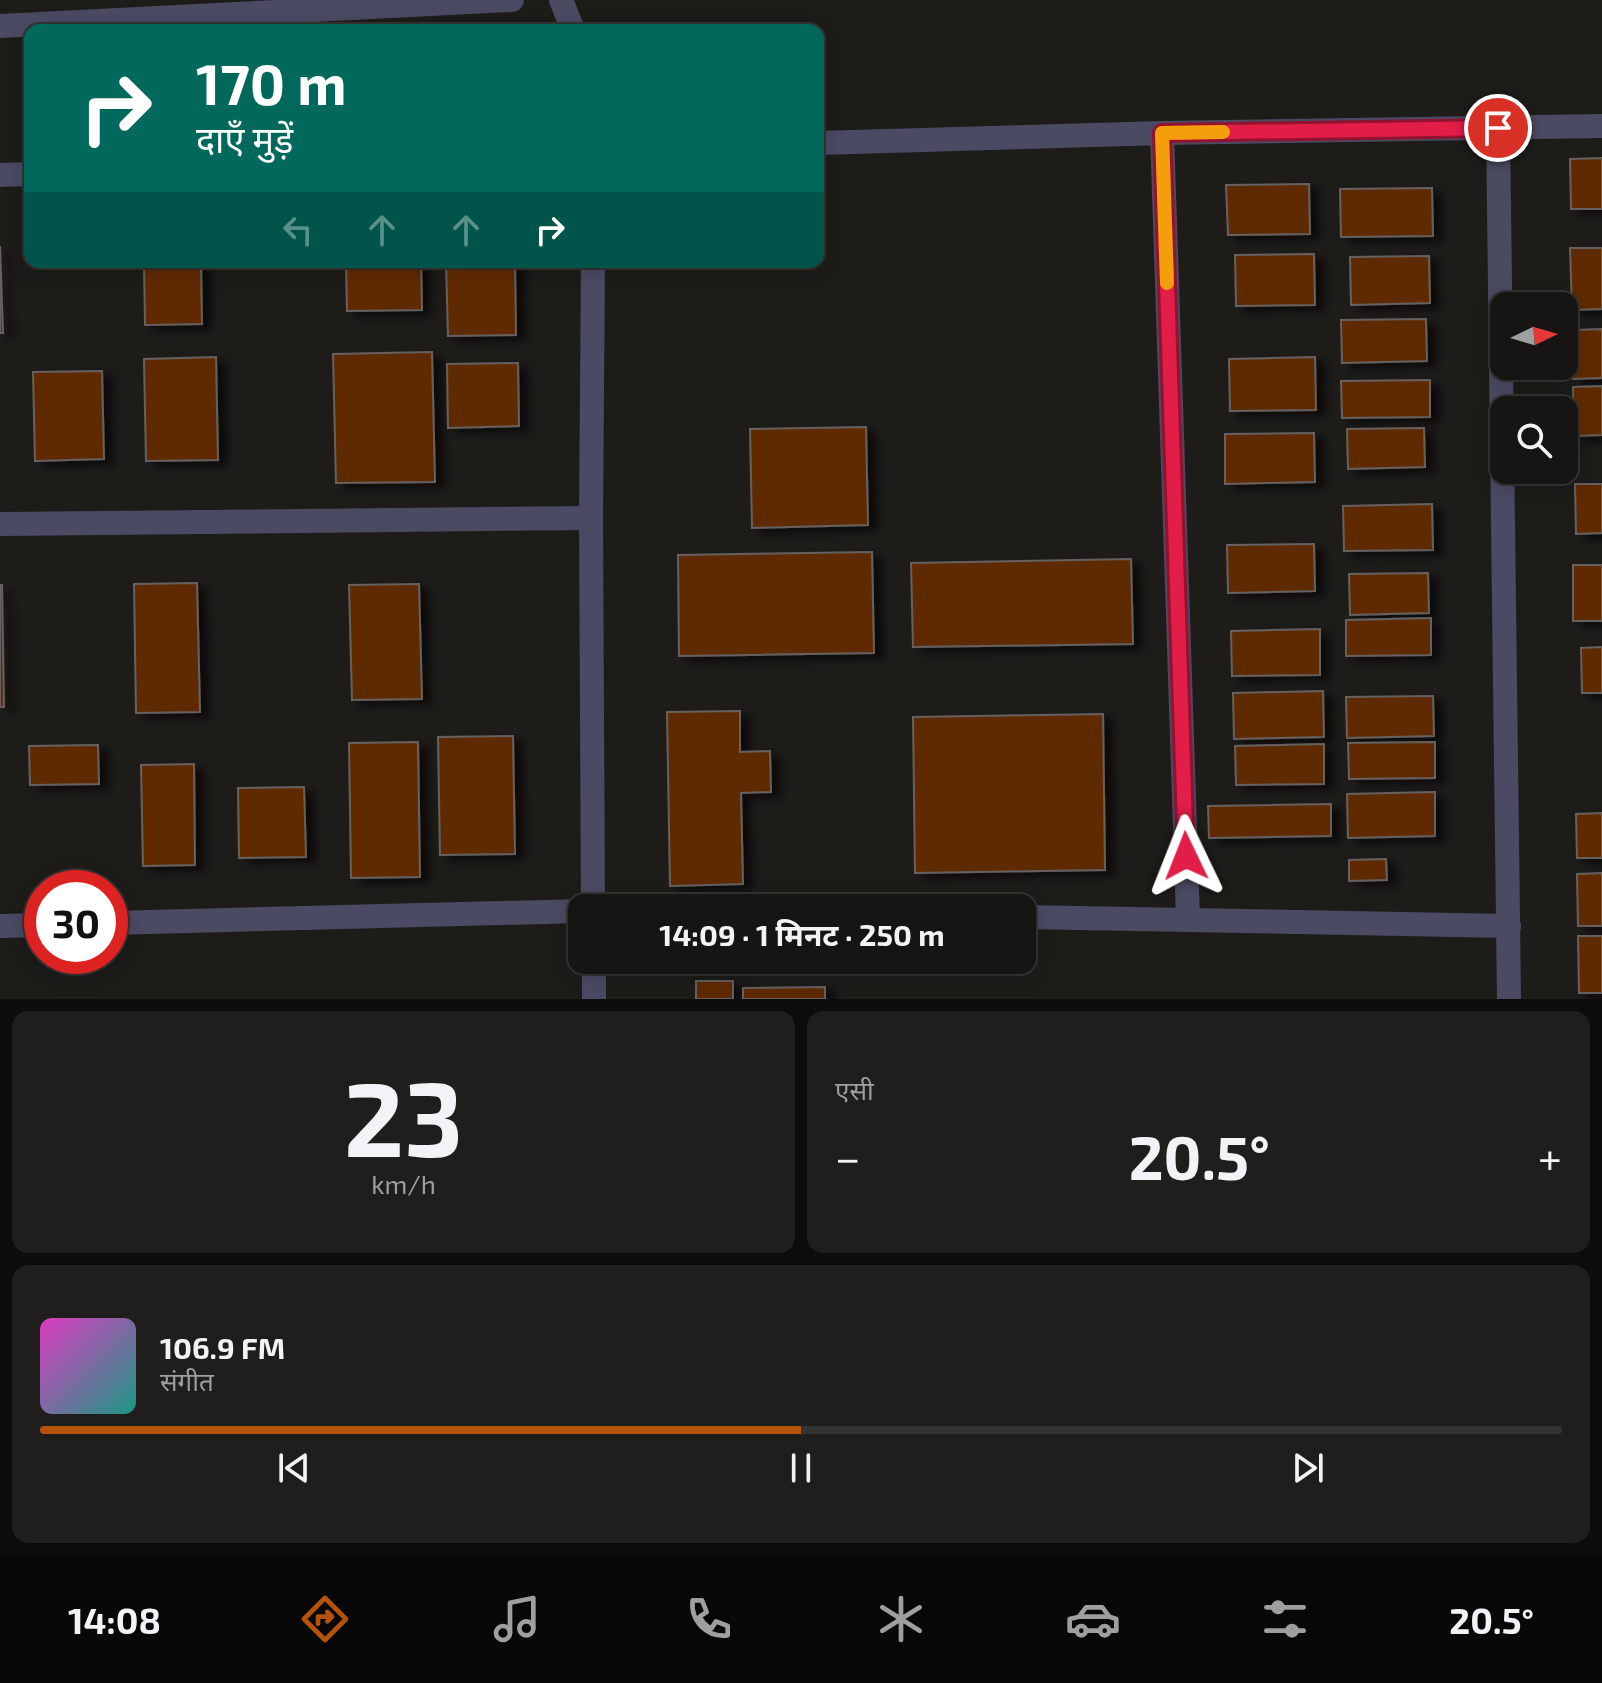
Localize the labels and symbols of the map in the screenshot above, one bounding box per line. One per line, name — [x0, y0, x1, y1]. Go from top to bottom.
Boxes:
pin — [1464, 94, 1532, 162]
north arrow — [1490, 292, 1578, 380]
position arrow — [1144, 814, 1228, 898]
speed limit sign: 30 — [24, 870, 128, 974]

